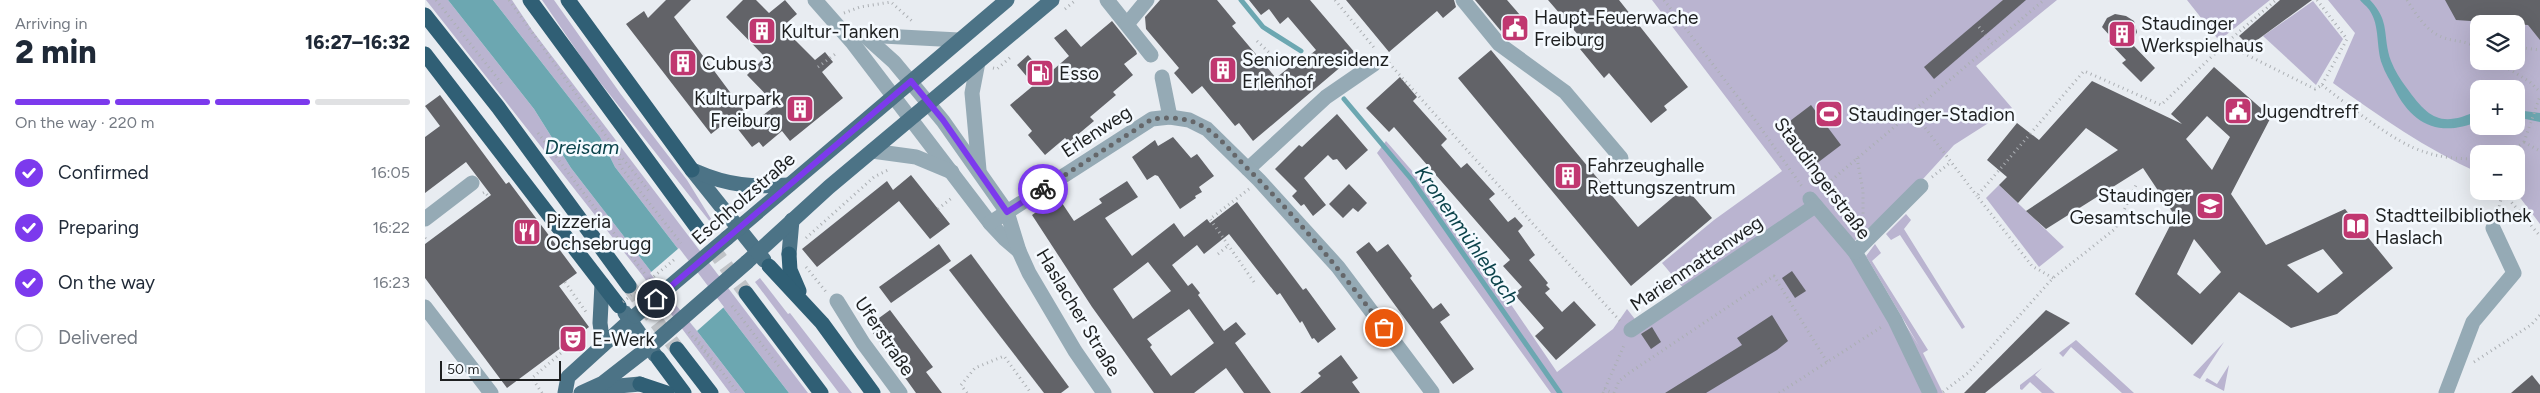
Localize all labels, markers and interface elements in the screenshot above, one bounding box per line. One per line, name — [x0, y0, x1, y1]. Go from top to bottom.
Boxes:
place label: Haupt-Feuerwache Freiburg — [1534, 6, 1699, 51]
place label: Staudinger Werkspielhaus — [2141, 12, 2263, 57]
public building icon: Haupt-Feuerwache Freiburg — [1500, 13, 1530, 43]
text: Arriving in — [15, 14, 87, 33]
map controls — [2470, 15, 2525, 200]
button: layers — [2470, 15, 2525, 70]
building icon: Kultur-Tanken — [747, 16, 777, 46]
building icon: Staudinger Werkspielhaus — [2107, 19, 2137, 49]
place label: Kultur-Tanken — [781, 20, 899, 43]
text: 16:27–16:32 — [305, 31, 410, 54]
text: 2 min — [15, 33, 97, 71]
building icon: Cubus 3 — [668, 48, 698, 78]
place label: Seniorenresidenz Erlenhof — [1242, 48, 1389, 93]
place label: Cubus 3 — [702, 52, 772, 75]
building icon: Seniorenresidenz Erlenhof — [1208, 55, 1238, 85]
fuel station icon: Esso — [1025, 58, 1055, 88]
place label: Esso — [1059, 62, 1099, 85]
button: + — [2470, 80, 2525, 135]
place label: Kulturpark Freiburg — [694, 87, 782, 132]
building icon: Kulturpark Freiburg — [785, 94, 815, 124]
public building icon: Jugendtreff — [2223, 96, 2253, 126]
sports icon: Staudinger-Stadion — [1814, 99, 1844, 129]
street label: Erlenweg — [1057, 100, 1136, 163]
place label: Jugendtreff — [2257, 100, 2359, 123]
place label: Staudinger-Stadion — [1848, 103, 2015, 126]
text: On the way · 220 m — [15, 113, 154, 132]
street label: Staudingerstraße — [1769, 113, 1876, 244]
water label: Dreisam — [545, 135, 619, 159]
button: − — [2470, 145, 2525, 200]
street label: Eschholzstraße — [687, 147, 800, 249]
place label: Fahrzeughalle Rettungszentrum — [1587, 154, 1736, 199]
icon: check — [15, 159, 43, 187]
text: Confirmed — [58, 161, 149, 184]
water label: Kronenmühlebach — [1410, 161, 1524, 309]
building icon: Fahrzeughalle Rettungszentrum — [1553, 161, 1583, 191]
text: 16:05 — [371, 163, 410, 182]
courier — [1018, 164, 1068, 214]
icon: bike — [1029, 175, 1057, 203]
place label: Staudinger Gesamtschule — [2069, 184, 2192, 229]
school or university icon: Staudinger Gesamtschule — [2195, 191, 2225, 221]
place label: Stadtteilbibliothek Haslach — [2375, 204, 2532, 249]
place label: Pizzeria Ochsebrugg — [546, 210, 651, 255]
street label: Marienmattenweg — [1626, 211, 1767, 316]
library icon: Stadtteilbibliothek Haslach — [2341, 211, 2371, 241]
icon: check — [15, 214, 43, 242]
text: Preparing — [58, 216, 139, 239]
restaurant icon: Pizzeria Ochsebrugg — [512, 217, 542, 247]
text: 16:22 — [372, 218, 410, 237]
street label: Haslacher Straße — [1031, 244, 1126, 380]
icon: check — [15, 269, 43, 297]
text: On the way — [58, 271, 155, 294]
text: 16:23 — [373, 273, 410, 292]
pin — [635, 278, 677, 320]
icon: home — [642, 285, 670, 313]
street label: Uferstraße — [850, 292, 919, 380]
pin — [1363, 307, 1405, 349]
icon: bag — [1370, 314, 1398, 342]
theatre icon: E-Werk — [558, 324, 588, 354]
text: Delivered — [58, 326, 138, 349]
place label: E-Werk — [592, 328, 655, 351]
scale bar — [440, 358, 561, 381]
text: 50 m — [447, 361, 479, 378]

